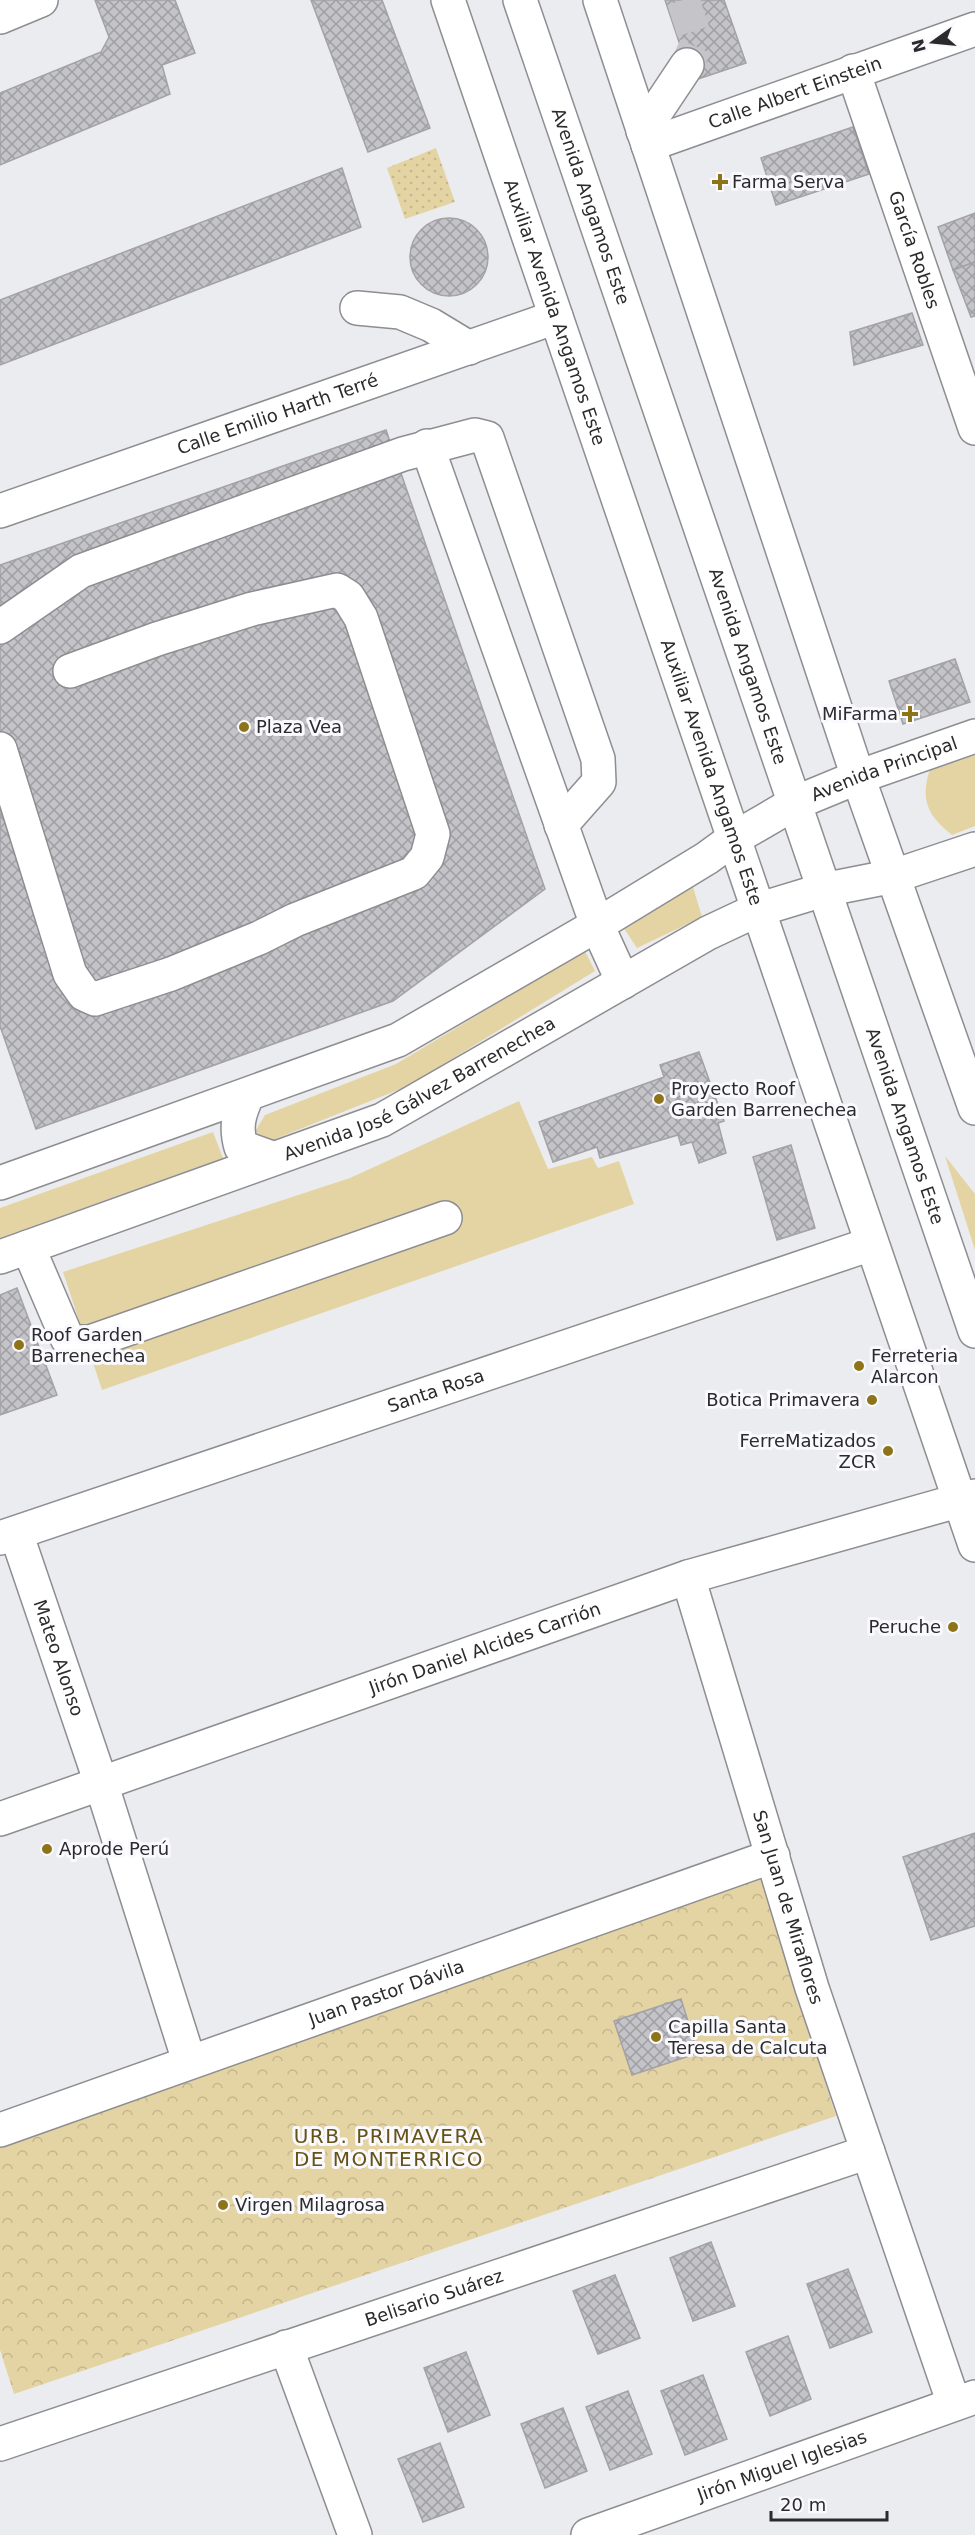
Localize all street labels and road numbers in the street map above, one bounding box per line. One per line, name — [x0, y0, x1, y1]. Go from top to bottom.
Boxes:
street label: Calle Albert Einstein — [705, 52, 884, 133]
street label: Avenida Angamos Este — [548, 105, 634, 307]
street label: Auxiliar Avenida Angamos Este — [500, 176, 610, 448]
street label: García Robles — [885, 188, 944, 311]
street label: Calle Emilio Harth Terré — [174, 369, 381, 458]
street label: Avenida Angamos Este — [705, 565, 792, 767]
street label: Auxiliar Avenida Angamos Este — [657, 636, 767, 908]
street label: Avenida Principal — [808, 732, 960, 805]
street label: Avenida José Gálvez Barrenechea — [281, 1012, 559, 1164]
street label: Avenida Angamos Este — [862, 1025, 949, 1227]
street label: Santa Rosa — [385, 1364, 487, 1416]
street label: Mateo Alonso — [29, 1597, 88, 1719]
street label: Jirón Daniel Alcides Carrión — [365, 1598, 603, 1699]
street label: San Juan de Miraflores — [749, 1808, 828, 2007]
street label: Juan Pastor Dávila — [305, 1955, 467, 2030]
street label: Belisario Suárez — [362, 2265, 506, 2330]
street label: Jirón Miguel Iglesias — [693, 2425, 869, 2506]

